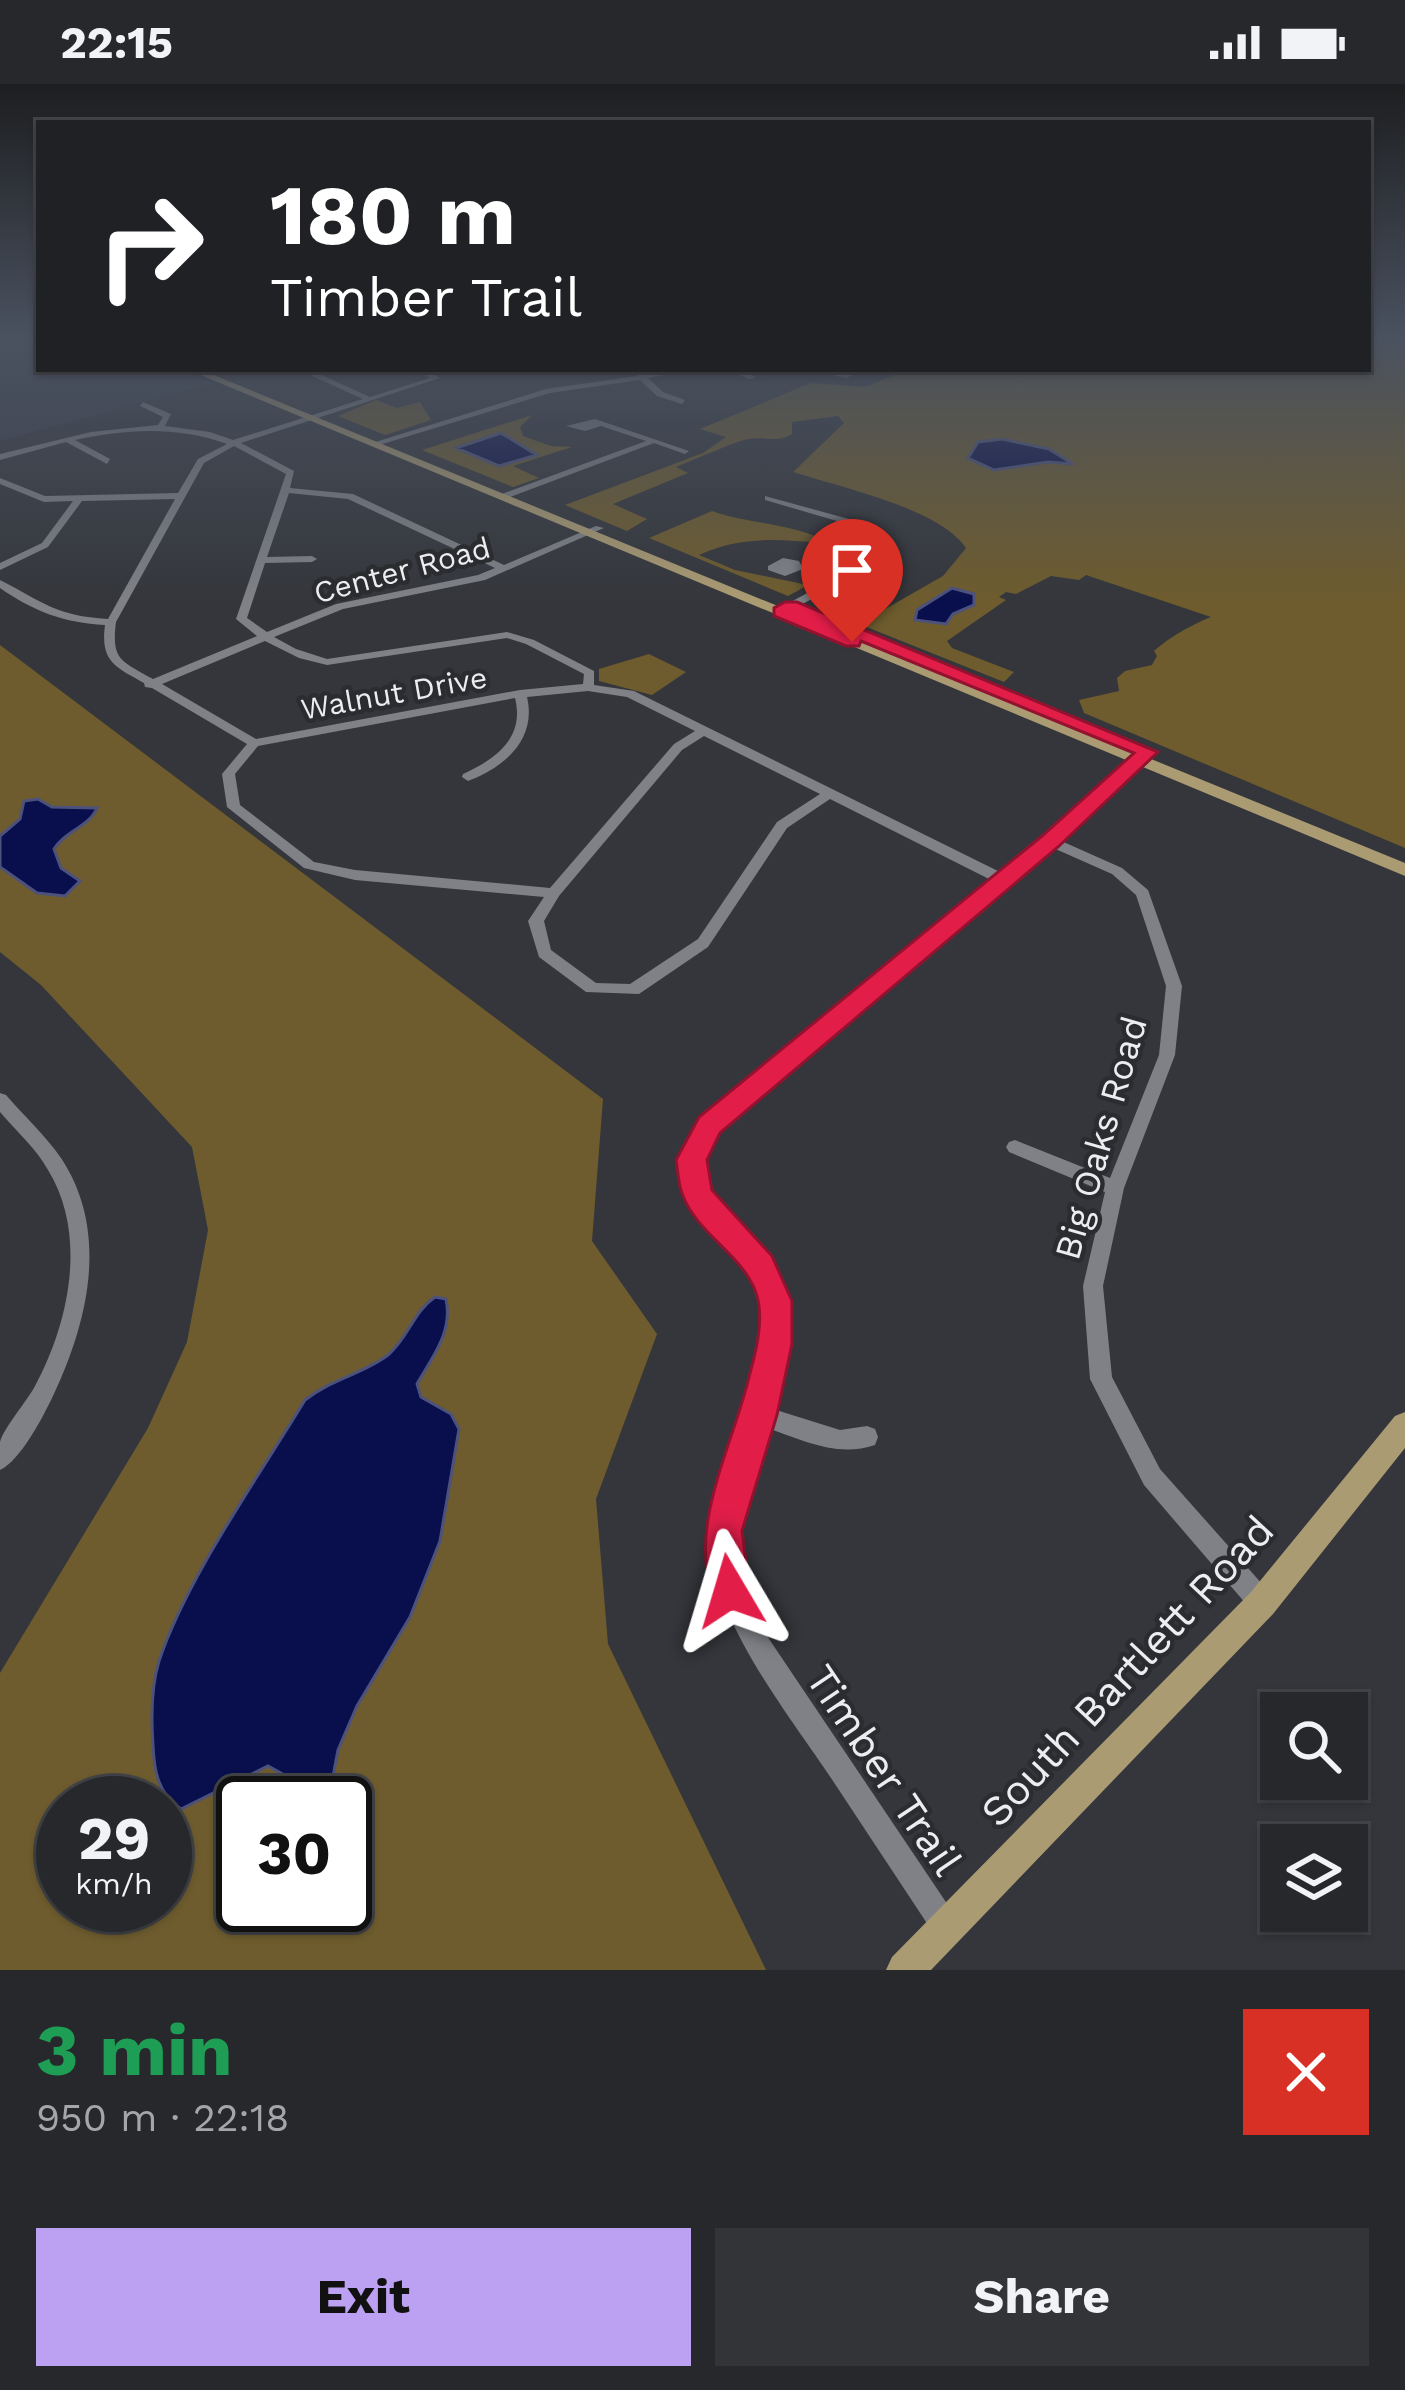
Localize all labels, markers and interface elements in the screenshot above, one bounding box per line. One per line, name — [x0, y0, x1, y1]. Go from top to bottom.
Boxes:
text: 22:15 — [60, 16, 173, 69]
text: 180 m — [270, 166, 516, 264]
icon: right — [72, 168, 228, 324]
text: Timber Trail — [270, 266, 582, 329]
pin — [801, 519, 903, 642]
street label: Center Road — [310, 530, 494, 610]
icon: arrive — [819, 537, 885, 603]
street label: Walnut Drive — [298, 659, 490, 727]
street label: Big Oaks Road — [1046, 1012, 1156, 1264]
street label: South Bartlett Road — [970, 1506, 1284, 1836]
position arrow — [667, 1528, 793, 1654]
street label: Timber Trail — [796, 1656, 972, 1884]
map controls — [1260, 1692, 1368, 1932]
button: search — [1260, 1692, 1368, 1800]
speed limit sign: 30 — [216, 1776, 372, 1932]
text: 29 — [78, 1803, 150, 1874]
button: layers — [1260, 1824, 1368, 1932]
text: km/h — [75, 1866, 153, 1901]
text: 3 min — [36, 2008, 233, 2092]
button: close — [1243, 2009, 1369, 2135]
text: 950 m · 22:18 — [36, 2095, 289, 2140]
button: Exit — [36, 2228, 691, 2366]
button: Share — [715, 2228, 1369, 2366]

